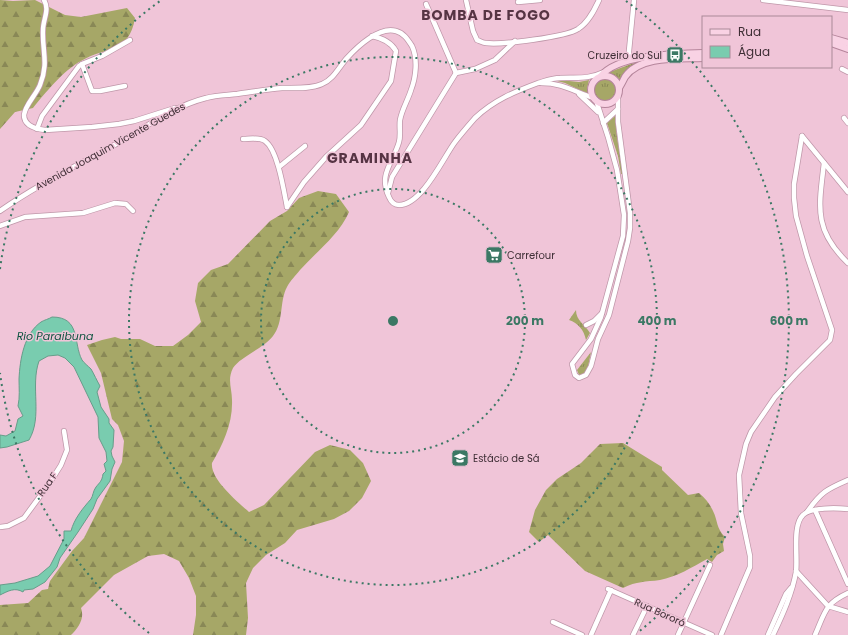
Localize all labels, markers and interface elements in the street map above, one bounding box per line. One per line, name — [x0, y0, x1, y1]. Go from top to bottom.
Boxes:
district label: BOMBA DE FOGO — [421, 5, 551, 25]
legend — [702, 16, 832, 68]
text: Rua — [738, 23, 761, 40]
text: Água — [738, 43, 770, 60]
bus stop icon: Cruzeiro do Sul — [665, 45, 685, 65]
place label: Cruzeiro do Sul — [588, 48, 662, 63]
street label: Avenida Joaquim Vicente Guedes — [32, 99, 188, 194]
district label: GRAMINHA — [327, 148, 413, 168]
supermarket icon: Carrefour — [484, 245, 504, 265]
place label: Carrefour — [507, 248, 555, 263]
text: 200 m — [506, 312, 544, 329]
text: 400 m — [637, 312, 677, 329]
text: 600 m — [770, 312, 809, 329]
centre of rings — [386, 314, 400, 328]
water label: Rio Paraibuna — [17, 328, 94, 344]
school or university icon: Estácio de Sá — [450, 448, 470, 468]
place label: Estácio de Sá — [473, 451, 540, 466]
street label: Rua F — [34, 469, 61, 500]
street label: Rua Bororó — [632, 594, 688, 630]

